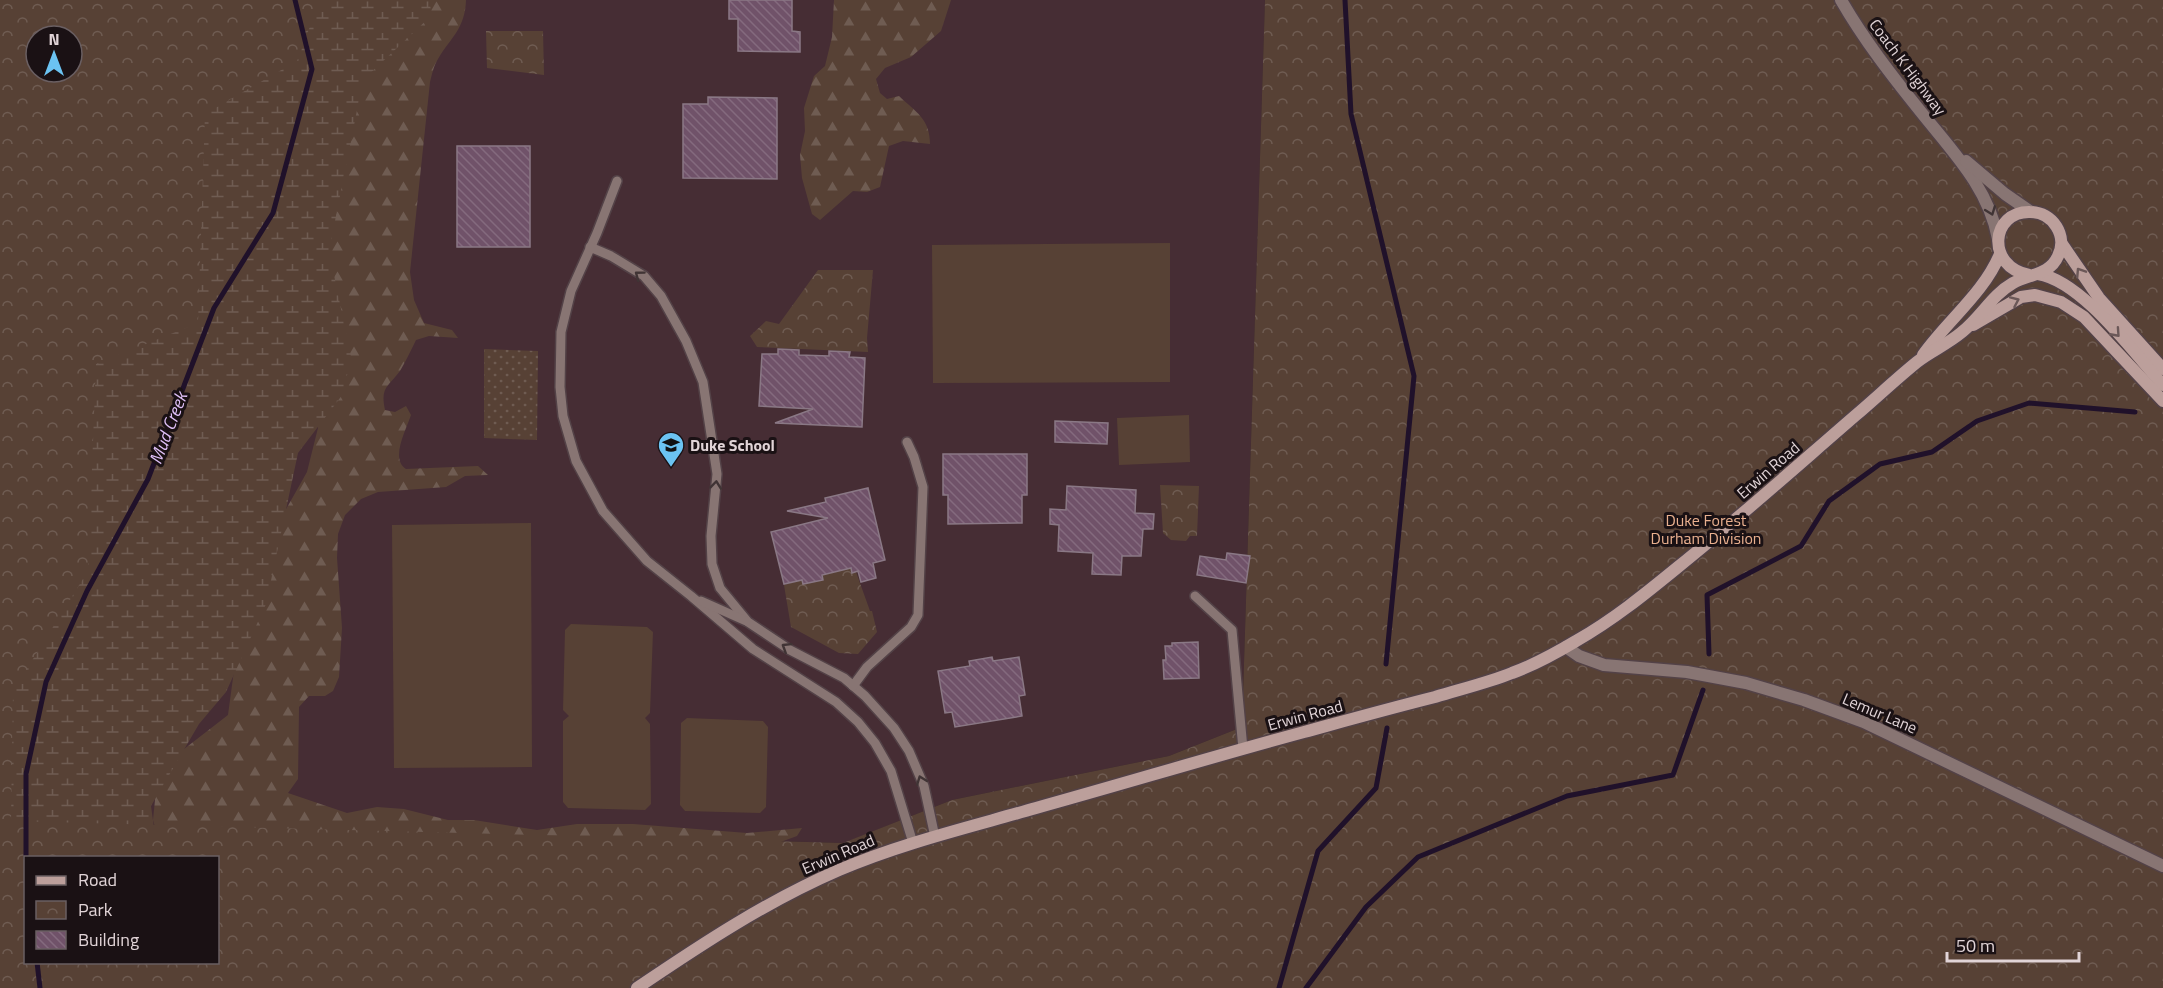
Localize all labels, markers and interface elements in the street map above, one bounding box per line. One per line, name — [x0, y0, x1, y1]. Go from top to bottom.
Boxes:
street label: Coach K Highway — [1864, 14, 1953, 121]
north arrow — [24, 24, 84, 84]
text: N — [48, 27, 60, 51]
one-way arrow — [1983, 205, 1996, 216]
one-way arrow — [2076, 267, 2087, 278]
one-way arrow — [635, 271, 646, 282]
one-way arrow — [2008, 296, 2019, 308]
one-way arrow — [2109, 326, 2120, 337]
water label: Mud Creek — [142, 386, 195, 468]
school or university icon: Duke School — [656, 430, 686, 468]
place label: Duke School — [690, 433, 775, 457]
street label: Erwin Road — [1731, 436, 1805, 504]
one-way arrow — [709, 480, 722, 489]
park label: Duke Forest Durham Division — [1651, 508, 1761, 550]
one-way arrow — [782, 644, 793, 655]
street label: Lemur Lane — [1839, 687, 1921, 739]
street label: Erwin Road — [1265, 693, 1345, 737]
one-way arrow — [916, 775, 928, 786]
street label: Erwin Road — [798, 828, 878, 880]
legend — [24, 856, 219, 964]
text: Road — [78, 866, 117, 893]
text: Park — [78, 896, 113, 923]
scale bar — [1947, 925, 2079, 963]
text: Building — [78, 926, 139, 953]
text: 50 m — [1956, 932, 1995, 959]

